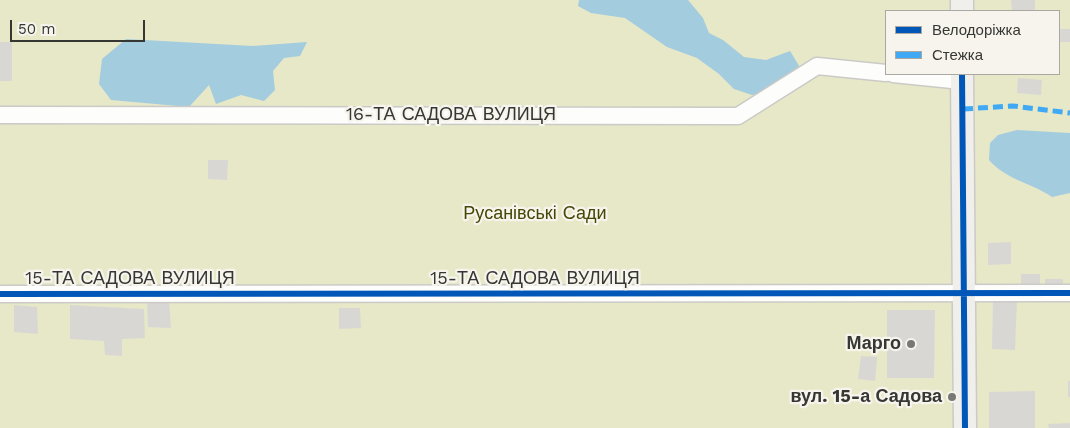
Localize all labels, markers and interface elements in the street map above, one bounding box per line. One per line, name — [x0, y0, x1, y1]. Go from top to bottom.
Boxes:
scale bar — [12, 10, 148, 42]
legend — [885, 10, 1060, 75]
text: 50 m — [18, 20, 55, 38]
text: Велодоріжка — [932, 21, 1021, 39]
text: Стежка — [932, 46, 983, 64]
street label: 16-ТА САДОВА ВУЛИЦЯ — [346, 104, 556, 126]
park label: Русанівські Сади — [463, 203, 607, 225]
street label: 15-ТА САДОВА ВУЛИЦЯ — [25, 268, 235, 290]
street label: 15-ТА САДОВА ВУЛИЦЯ — [430, 268, 640, 290]
place label: Марго — [847, 333, 901, 355]
marker: Марго — [905, 338, 917, 350]
place label: вул. 15-а Садова — [790, 386, 942, 408]
marker: вул. 15-а Садова — [946, 391, 958, 403]

